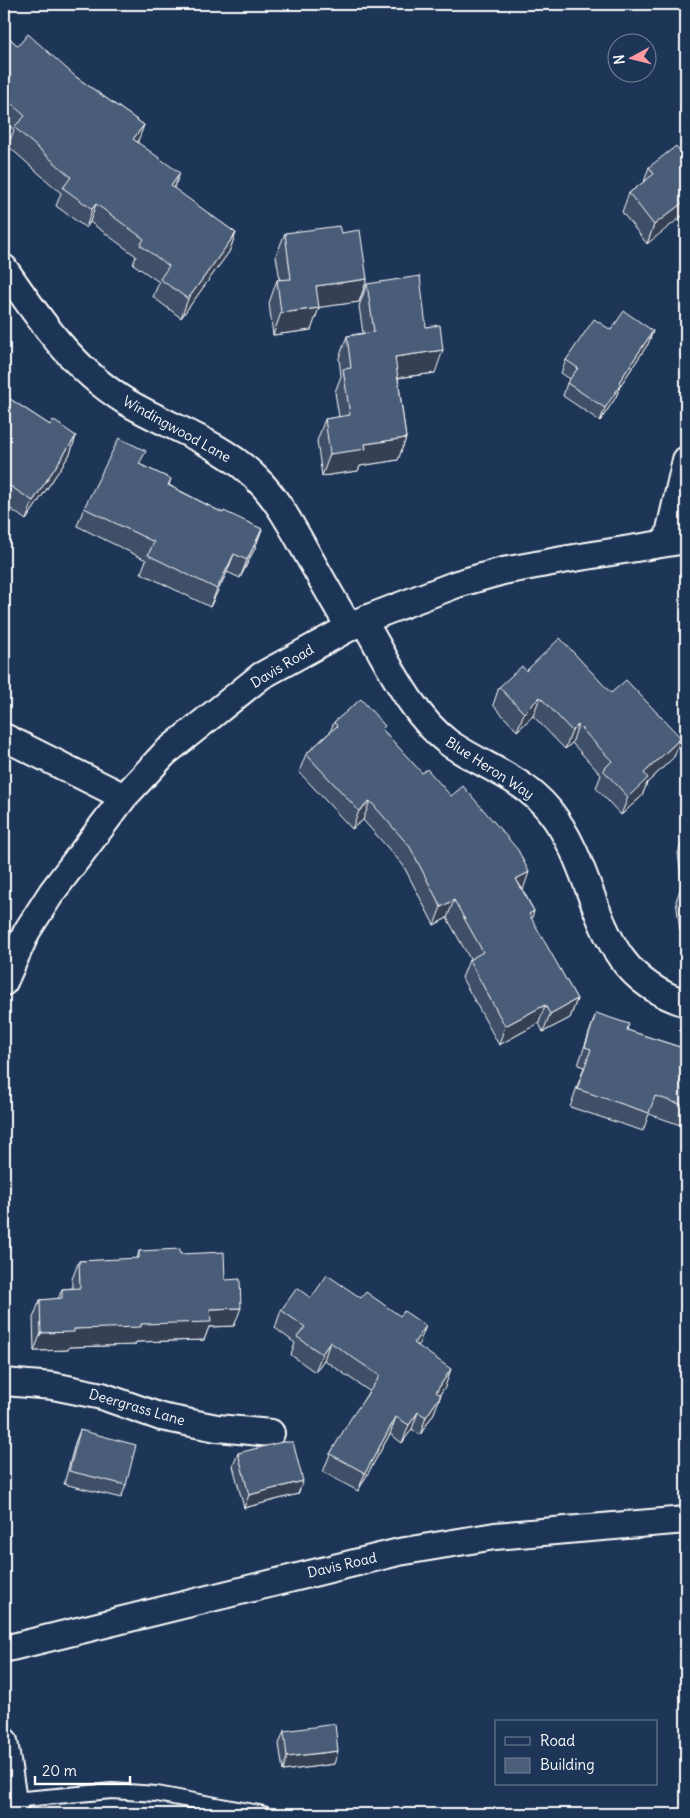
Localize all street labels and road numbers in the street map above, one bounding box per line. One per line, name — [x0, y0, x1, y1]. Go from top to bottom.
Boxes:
street label: Windingwood Lane — [120, 392, 234, 466]
street label: Davis Road — [247, 640, 317, 692]
street label: Blue Heron Way — [442, 733, 538, 803]
street label: Deergrass Lane — [87, 1385, 187, 1429]
street label: Davis Road — [306, 1548, 378, 1582]

